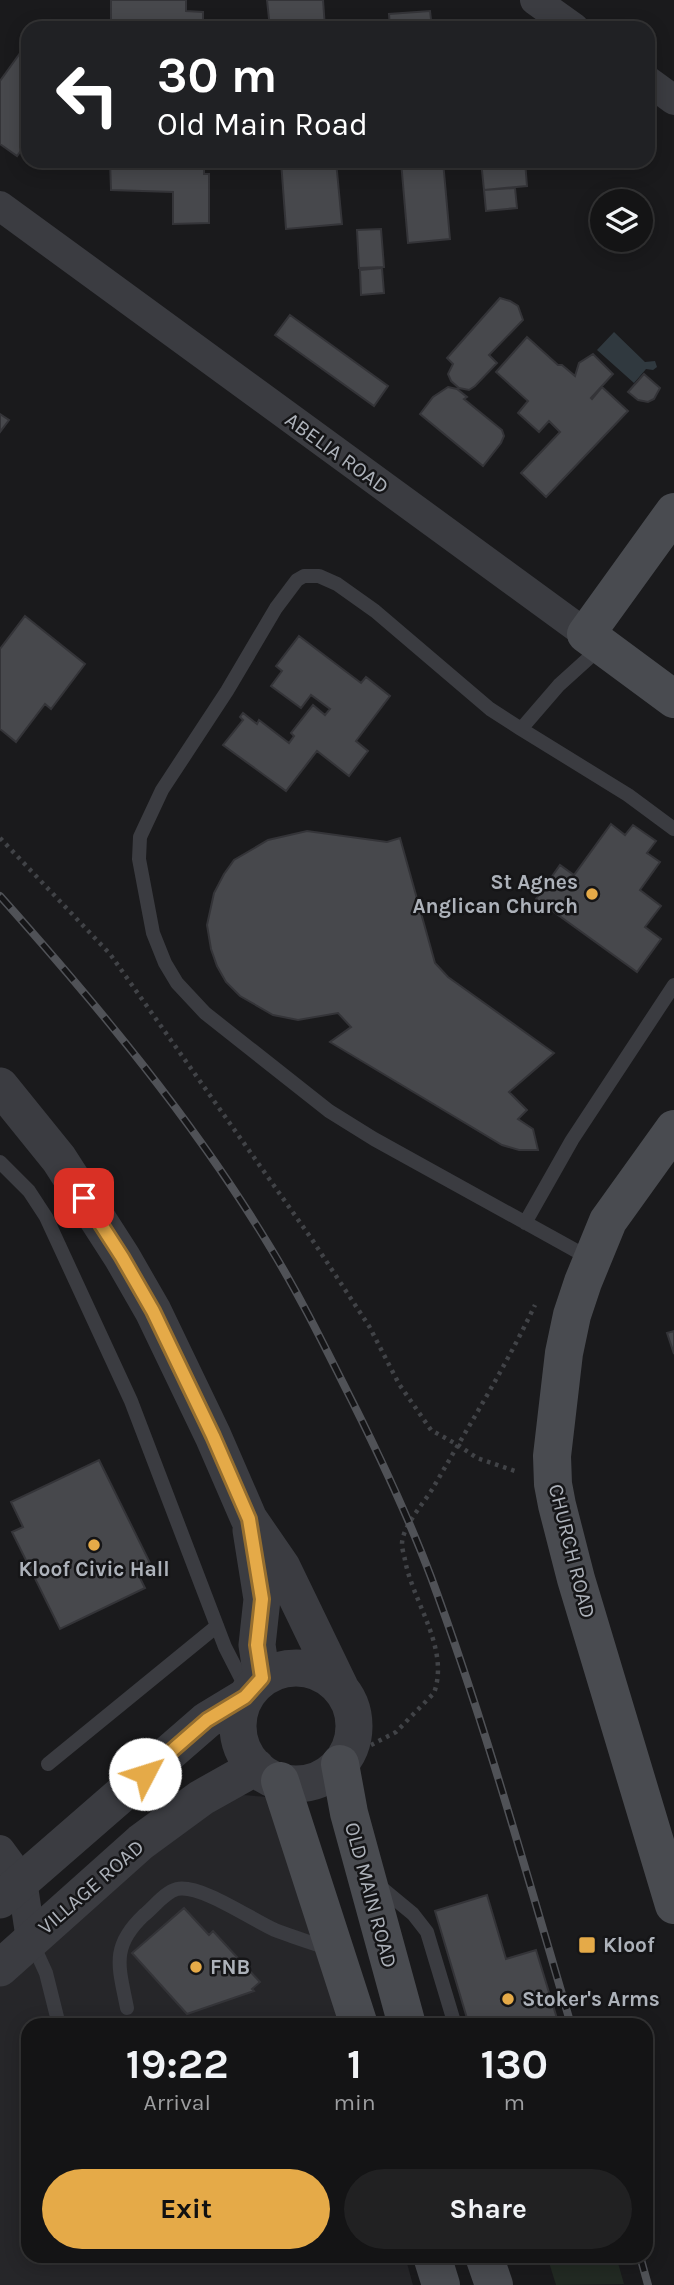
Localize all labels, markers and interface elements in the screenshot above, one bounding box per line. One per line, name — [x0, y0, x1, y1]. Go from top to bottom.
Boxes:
text: 30 m — [157, 47, 277, 104]
icon: left — [42, 49, 133, 140]
text: Old Main Road — [157, 106, 368, 143]
map controls — [590, 189, 653, 252]
button: layers — [590, 189, 653, 252]
street label: ABELIA ROAD — [281, 407, 393, 499]
place label: St Agnes Anglican Church — [412, 870, 578, 918]
marker: St Agnes Anglican Church — [584, 886, 600, 902]
pin — [54, 1168, 114, 1228]
icon: arrive — [65, 1179, 103, 1217]
street label: CHURCH ROAD — [544, 1481, 600, 1621]
marker: Kloof Civic Hall — [86, 1537, 102, 1553]
place label: Kloof Civic Hall — [18, 1557, 170, 1581]
position arrow — [108, 1737, 182, 1811]
street label: OLD MAIN ROAD — [340, 1820, 402, 1970]
street label: VILLAGE ROAD — [33, 1835, 149, 1939]
place label: Kloof — [603, 1933, 655, 1957]
marker: Kloof — [577, 1935, 597, 1955]
place label: FNB — [210, 1955, 250, 1979]
marker: FNB — [188, 1959, 204, 1975]
place label: Stoker's Arms — [522, 1987, 660, 2011]
marker: Stoker's Arms — [500, 1991, 516, 2007]
text: 19:22 — [126, 2039, 229, 2089]
text: 1 — [347, 2039, 362, 2089]
text: 130 — [480, 2039, 548, 2089]
text: Arrival — [144, 2089, 211, 2116]
text: min — [333, 2089, 376, 2116]
text: m — [504, 2089, 525, 2116]
button: Exit — [42, 2169, 330, 2249]
button: Share — [344, 2169, 632, 2249]

